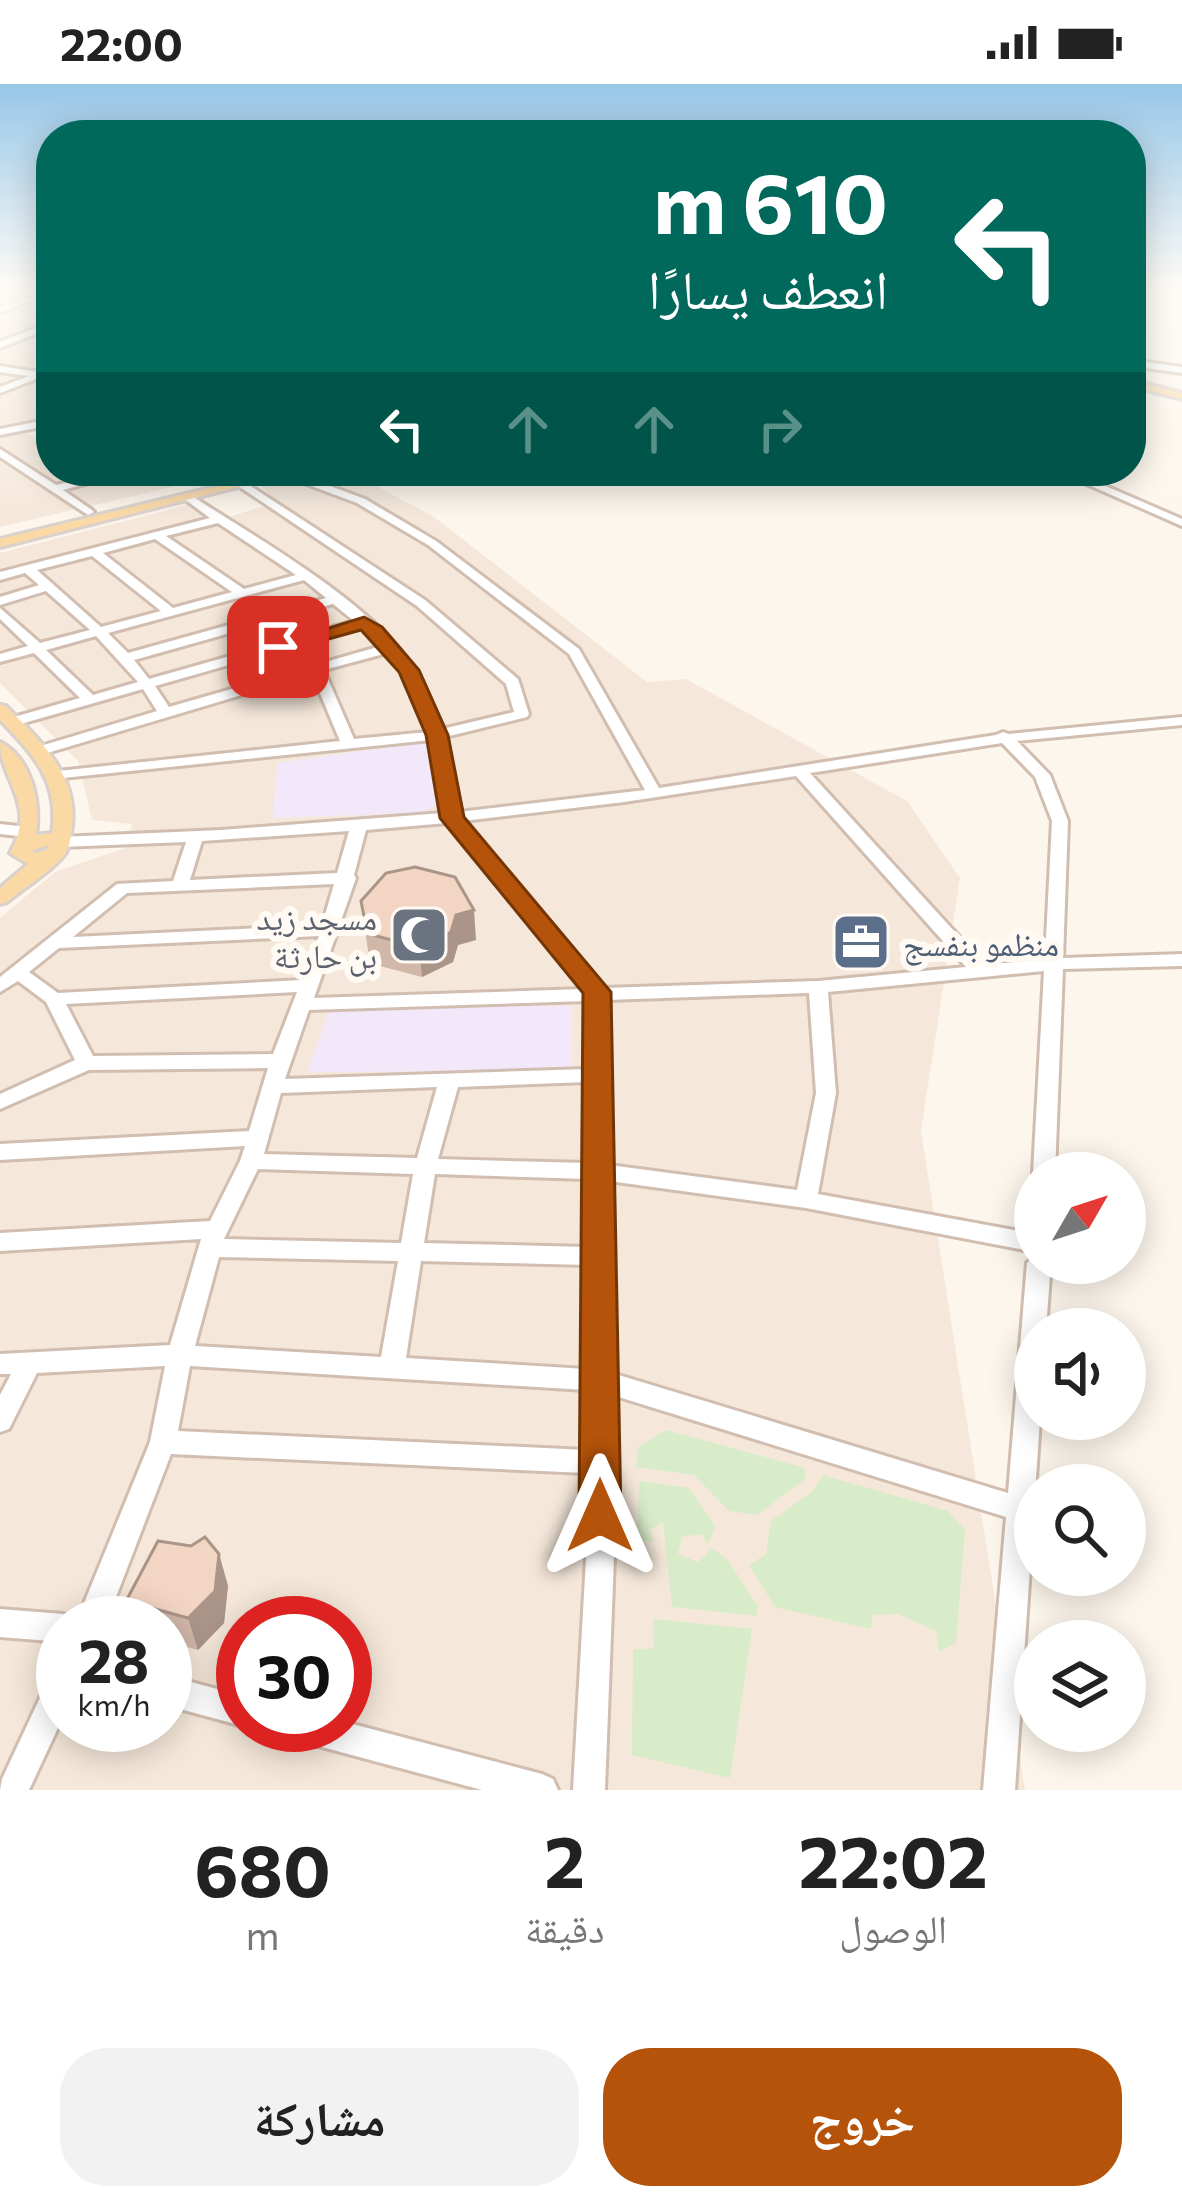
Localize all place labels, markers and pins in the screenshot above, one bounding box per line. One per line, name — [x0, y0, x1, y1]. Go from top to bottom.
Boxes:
pin — [227, 596, 329, 698]
place label: مسجد زيد بن حارثة — [256, 896, 377, 977]
mosque icon: مسجد زيد بن حارثة — [388, 904, 450, 966]
office icon: منظمو بنفسج — [830, 911, 892, 973]
place label: منظمو بنفسج — [903, 922, 1059, 966]

